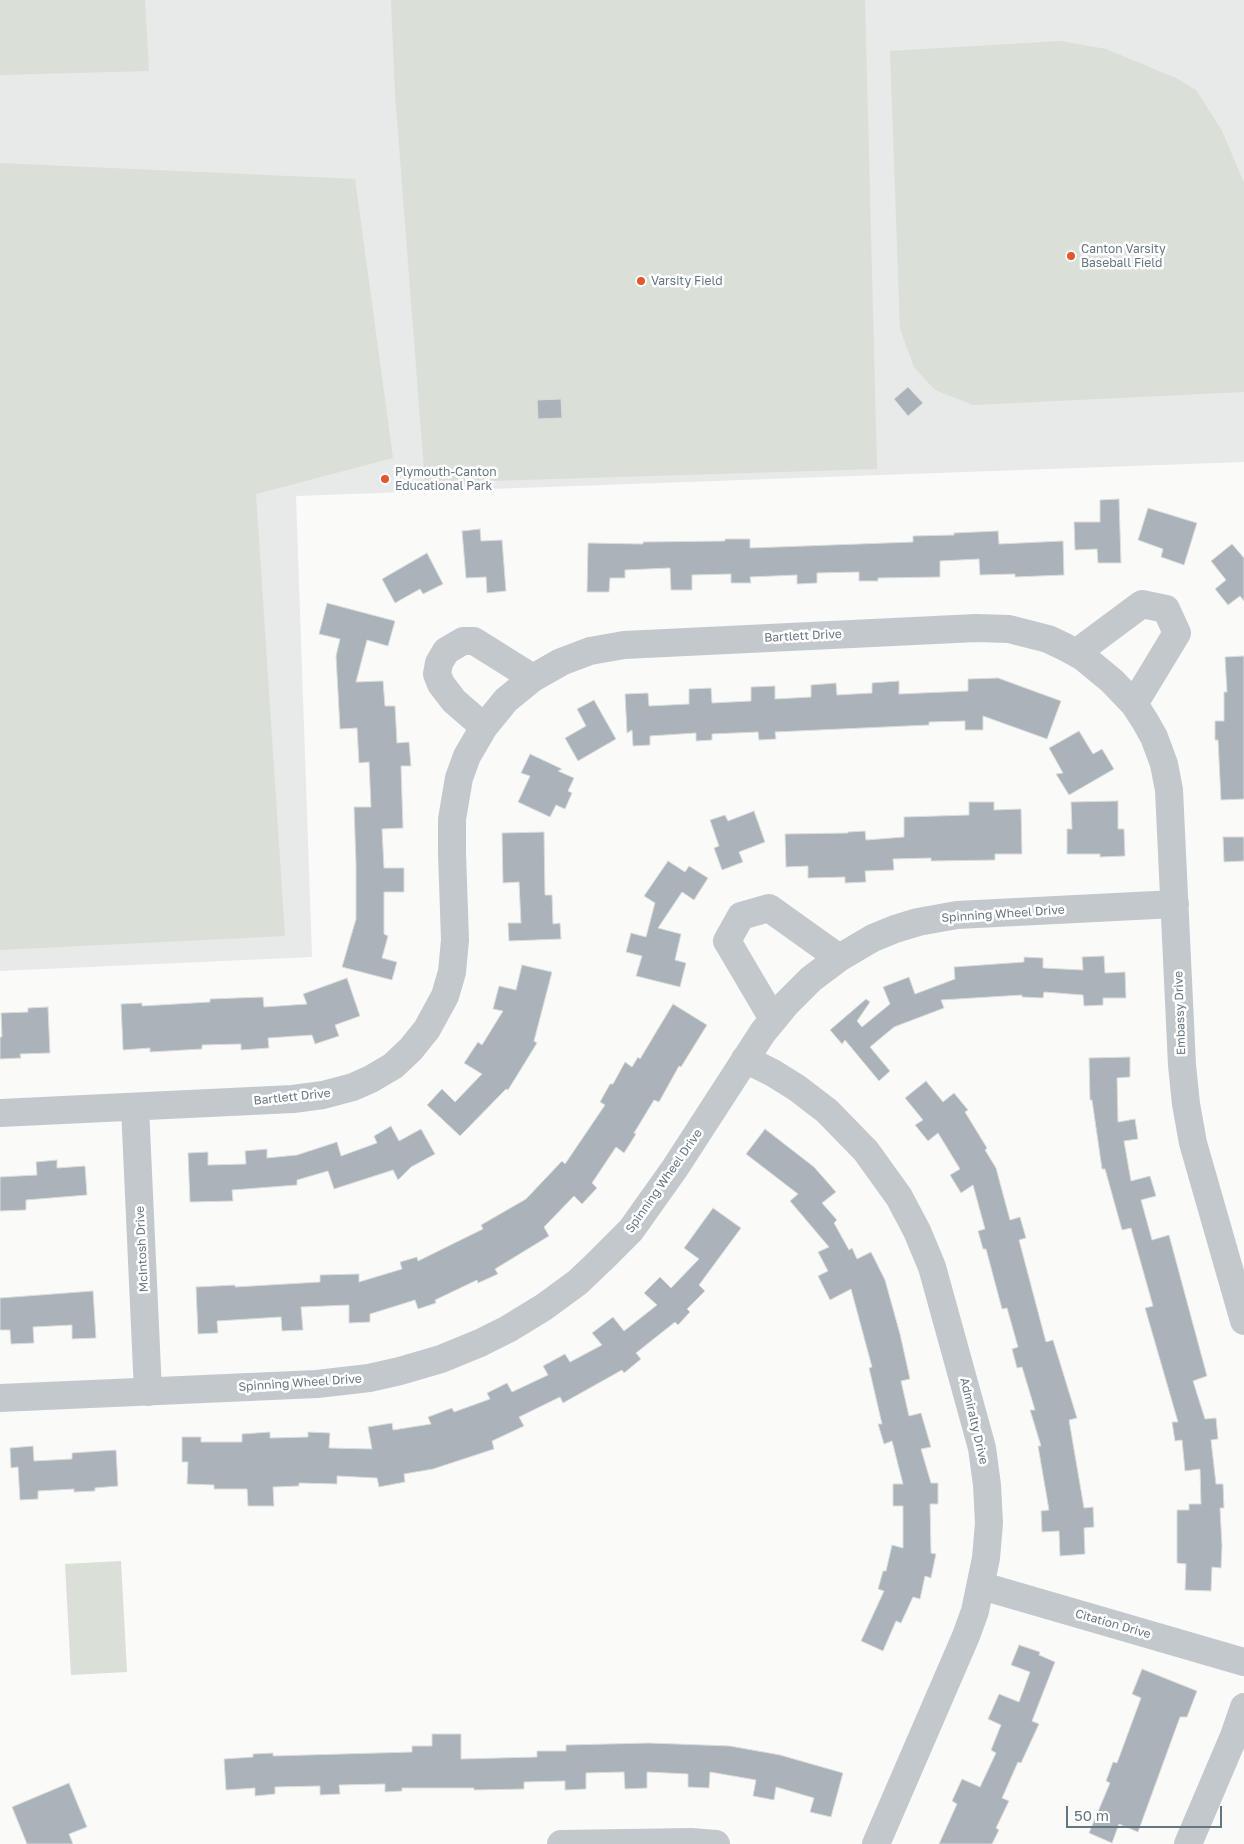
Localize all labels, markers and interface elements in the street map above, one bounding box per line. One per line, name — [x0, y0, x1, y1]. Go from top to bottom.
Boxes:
place label: Canton Varsity Baseball Field — [1081, 242, 1166, 270]
marker: Canton Varsity Baseball Field — [1065, 250, 1077, 262]
place label: Varsity Field — [651, 274, 723, 288]
marker: Varsity Field — [635, 275, 647, 287]
place label: Plymouth-Canton Educational Park — [395, 465, 497, 493]
marker: Plymouth-Canton Educational Park — [379, 473, 391, 485]
street label: Bartlett Drive — [764, 627, 842, 645]
street label: Spinning Wheel Drive — [941, 903, 1065, 925]
street label: Embassy Drive — [1171, 971, 1189, 1055]
street label: Bartlett Drive — [253, 1086, 331, 1108]
street label: Spinning Wheel Drive — [623, 1126, 705, 1236]
street label: McIntosh Drive — [133, 1206, 151, 1292]
street label: Spinning Wheel Drive — [238, 1372, 362, 1394]
street label: Admiralty Drive — [957, 1376, 991, 1466]
street label: Citation Drive — [1073, 1606, 1153, 1642]
scale bar — [1069, 1796, 1225, 1828]
text: 50 m — [1074, 1806, 1109, 1824]

